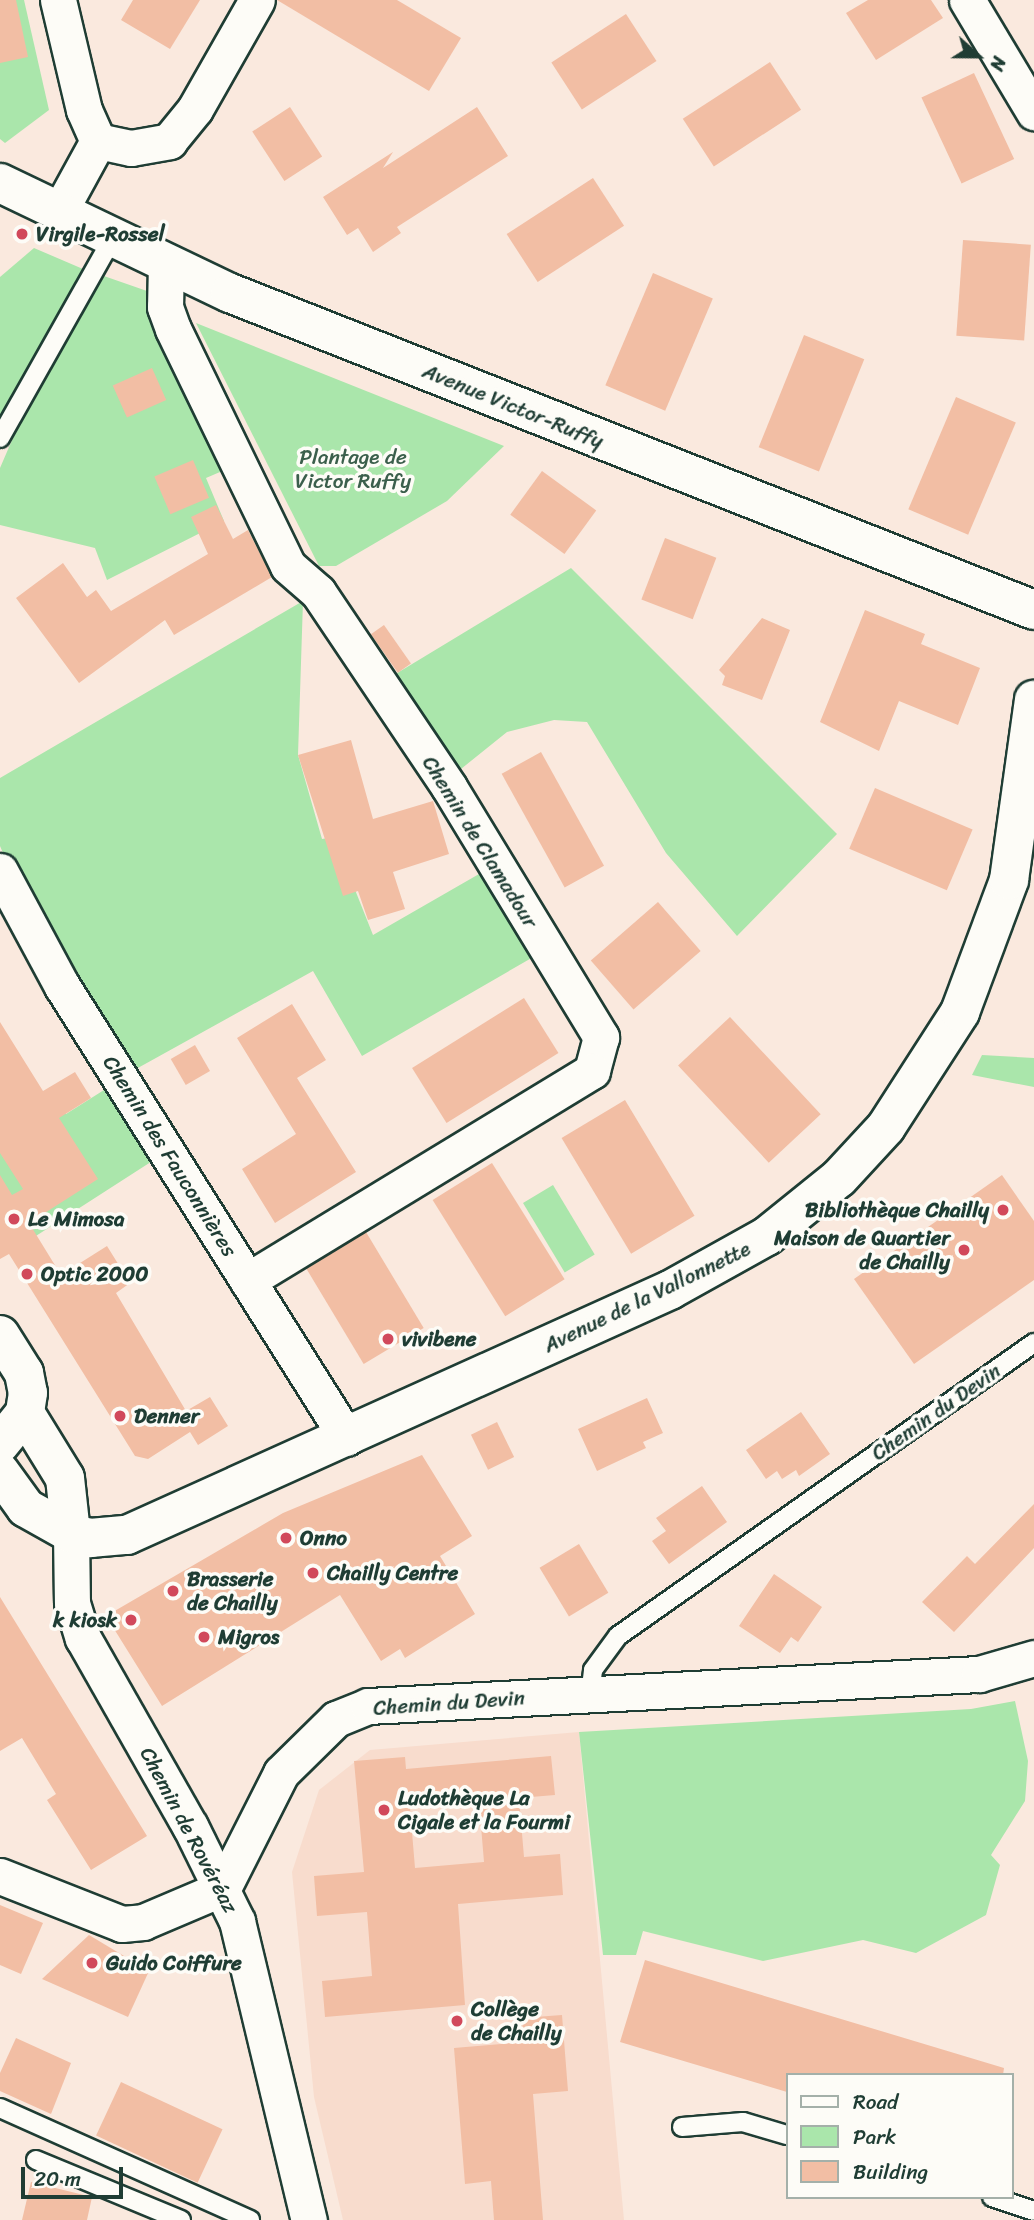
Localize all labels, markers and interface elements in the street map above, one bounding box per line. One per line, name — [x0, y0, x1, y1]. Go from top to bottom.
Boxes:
north arrow — [943, 21, 1013, 91]
text: N — [980, 52, 1016, 76]
place label: Virgile-Rossel — [36, 221, 165, 247]
marker: Virgile-Rossel — [14, 226, 30, 242]
street label: Avenue Victor-Ruffy — [419, 358, 607, 454]
park label: Plantage de Victor Ruffy — [295, 444, 411, 494]
street label: Chemin de Clamadour — [417, 751, 543, 933]
street label: Chemin des Fauconnières — [98, 1050, 242, 1262]
place label: Bibliothèque Chailly — [805, 1197, 989, 1223]
marker: Bibliothèque Chailly — [995, 1202, 1011, 1218]
place label: Le Mimosa — [28, 1206, 124, 1232]
marker: Le Mimosa — [6, 1211, 22, 1227]
place label: Maison de Quartier de Chailly — [774, 1225, 950, 1275]
street label: Avenue de la Vallonnette — [539, 1236, 755, 1358]
marker: Maison de Quartier de Chailly — [956, 1242, 972, 1258]
place label: Optic 2000 — [41, 1261, 149, 1287]
marker: Optic 2000 — [19, 1266, 35, 1282]
place label: vivibene — [402, 1326, 477, 1352]
marker: vivibene — [380, 1331, 396, 1347]
street label: Chemin du Devin — [867, 1358, 1005, 1466]
place label: Denner — [134, 1403, 199, 1429]
marker: Denner — [112, 1408, 128, 1424]
place label: Onno — [300, 1525, 347, 1551]
marker: Onno — [278, 1530, 294, 1546]
place label: Chailly Centre — [327, 1560, 460, 1586]
marker: Chailly Centre — [305, 1565, 321, 1581]
place label: Brasserie de Chailly — [187, 1566, 278, 1616]
marker: Brasserie de Chailly — [165, 1583, 181, 1599]
place label: k kiosk — [52, 1607, 117, 1633]
marker: k kiosk — [123, 1612, 139, 1628]
place label: Migros — [218, 1624, 279, 1650]
marker: Migros — [196, 1629, 212, 1645]
street label: Chemin du Devin — [372, 1685, 526, 1721]
street label: Chemin de Rovéréaz — [134, 1742, 244, 1918]
place label: Ludothèque La Cigale et la Fourmi — [398, 1785, 571, 1835]
marker: Ludothèque La Cigale et la Fourmi — [376, 1802, 392, 1818]
place label: Guido Coiffure — [106, 1950, 242, 1976]
marker: Guido Coiffure — [84, 1955, 100, 1971]
place label: Collège de Chailly — [471, 1996, 562, 2046]
marker: Collège de Chailly — [449, 2013, 465, 2029]
legend — [786, 2073, 1013, 2199]
text: Road — [853, 2083, 898, 2121]
text: Park — [853, 2118, 896, 2156]
text: Building — [853, 2153, 928, 2191]
scale bar — [24, 2154, 126, 2198]
text: 20 m — [34, 2160, 81, 2198]

